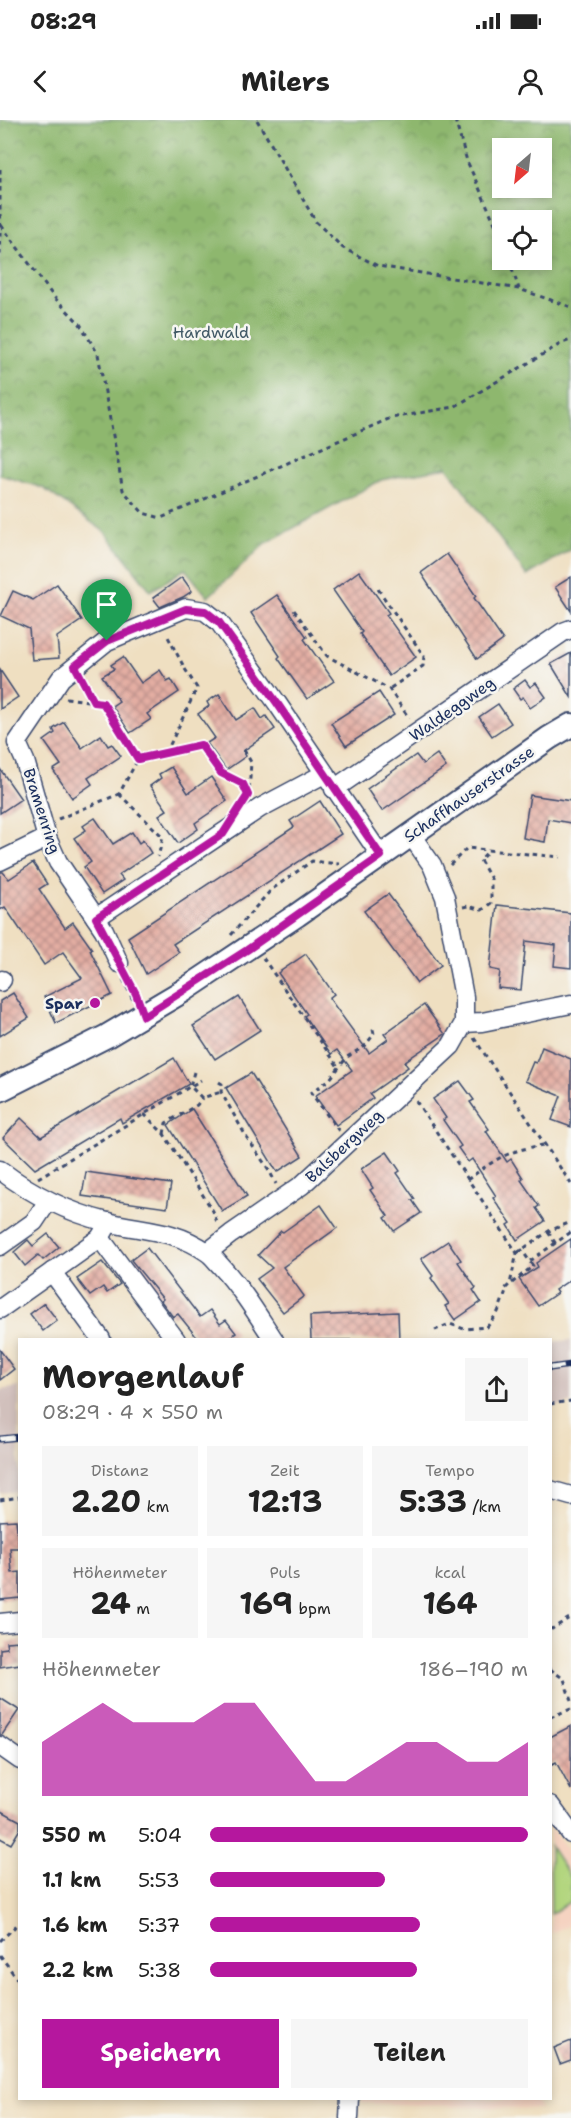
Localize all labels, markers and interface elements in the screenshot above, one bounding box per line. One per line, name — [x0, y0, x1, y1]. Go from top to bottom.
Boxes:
text: 08:29 — [30, 7, 97, 36]
text: Milers — [241, 63, 330, 100]
icon: back — [24, 65, 57, 98]
icon: person — [514, 65, 547, 98]
north arrow — [492, 138, 552, 198]
map controls — [492, 138, 552, 270]
button: locate — [492, 210, 552, 270]
park label: Hardwald — [173, 322, 249, 343]
pin — [81, 579, 132, 641]
icon: arrive — [90, 588, 123, 621]
street label: Waldeggweg — [405, 672, 499, 746]
street label: Schaffhauserstrasse — [400, 741, 538, 847]
street label: Bramenring — [18, 766, 66, 857]
place label: Spar — [45, 993, 83, 1014]
marker: Spar — [88, 996, 102, 1010]
street label: Balsbergweg — [301, 1105, 387, 1187]
text: Morgenlauf — [42, 1354, 244, 1399]
button: share — [465, 1358, 528, 1421]
text: 08:29 · 4 × 550 m — [42, 1399, 223, 1425]
text: Distanz — [91, 1460, 149, 1481]
text: Zeit — [270, 1460, 300, 1481]
text: Tempo — [425, 1460, 475, 1481]
text: 2.20 — [71, 1481, 141, 1522]
text: 12:13 — [247, 1481, 323, 1522]
text: 5:33 — [399, 1481, 467, 1522]
text: km — [141, 1496, 169, 1517]
text: /km — [467, 1496, 501, 1517]
text: Höhenmeter — [72, 1562, 168, 1583]
text: Puls — [269, 1562, 301, 1583]
text: kcal — [434, 1562, 466, 1583]
text: 24 — [90, 1583, 131, 1624]
text: 169 — [239, 1583, 293, 1624]
text: 164 — [423, 1583, 477, 1624]
text: m — [131, 1598, 150, 1619]
text: bpm — [293, 1598, 331, 1619]
text: Höhenmeter — [42, 1656, 161, 1682]
text: 186–190 m — [419, 1656, 528, 1682]
text: 550 m — [42, 1822, 106, 1848]
text: 5:04 — [138, 1822, 182, 1848]
text: 1.1 km — [42, 1867, 101, 1893]
text: 5:53 — [138, 1867, 180, 1893]
text: 1.6 km — [42, 1912, 108, 1938]
text: 5:37 — [138, 1912, 180, 1938]
text: 2.2 km — [42, 1957, 113, 1983]
text: 5:38 — [138, 1957, 181, 1983]
button: Speichern — [42, 2019, 279, 2088]
button: Teilen — [291, 2019, 528, 2088]

